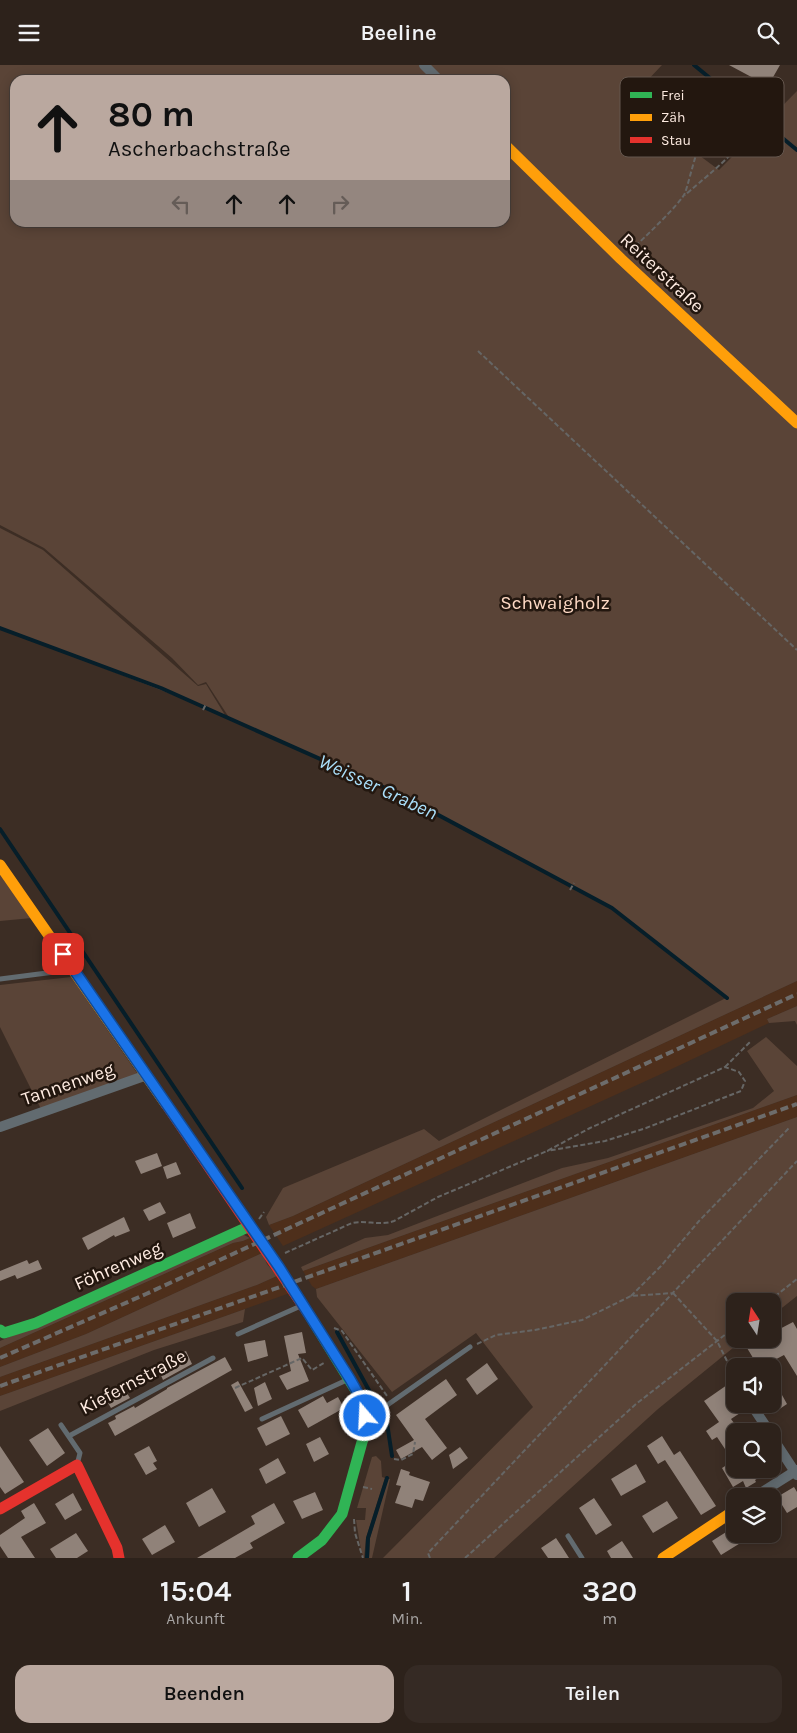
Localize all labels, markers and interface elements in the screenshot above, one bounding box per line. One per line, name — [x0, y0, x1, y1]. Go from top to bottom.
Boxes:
icon: menu — [15, 19, 43, 47]
icon: search — [754, 19, 782, 47]
text: Beeline — [361, 20, 436, 46]
legend — [620, 77, 784, 157]
text: Frei — [661, 87, 685, 104]
text: 80 m — [108, 94, 195, 135]
icon: ahead — [25, 95, 90, 160]
text: Zäh — [661, 109, 685, 126]
text: Stau — [661, 132, 691, 149]
text: Ascherbachstraße — [108, 136, 291, 162]
icon: left — [167, 190, 195, 218]
icon: ahead — [220, 190, 248, 218]
icon: ahead — [273, 190, 301, 218]
icon: right — [326, 190, 354, 218]
street label: Reiterstraße — [615, 229, 709, 317]
park label: Schwaigholz — [500, 592, 610, 614]
water label: Weisser Graben — [315, 749, 441, 825]
pin — [42, 933, 84, 975]
icon: arrive — [49, 940, 77, 968]
street label: Tannenweg — [19, 1058, 118, 1110]
street label: Föhrenweg — [71, 1237, 165, 1295]
north arrow — [726, 1293, 781, 1347]
map controls — [726, 1293, 781, 1543]
street label: Kiefernstraße — [76, 1345, 190, 1419]
button: sound — [726, 1358, 781, 1413]
position arrow — [338, 1389, 390, 1441]
button: search — [726, 1423, 781, 1478]
button: layers — [726, 1488, 781, 1543]
text: 15:04 — [160, 1573, 232, 1609]
text: 1 — [402, 1573, 412, 1609]
text: 320 — [582, 1573, 637, 1609]
text: Ankunft — [166, 1609, 225, 1628]
text: Min. — [391, 1609, 422, 1628]
text: m — [602, 1609, 617, 1628]
button: Beenden — [15, 1665, 394, 1723]
button: Teilen — [404, 1665, 782, 1723]

